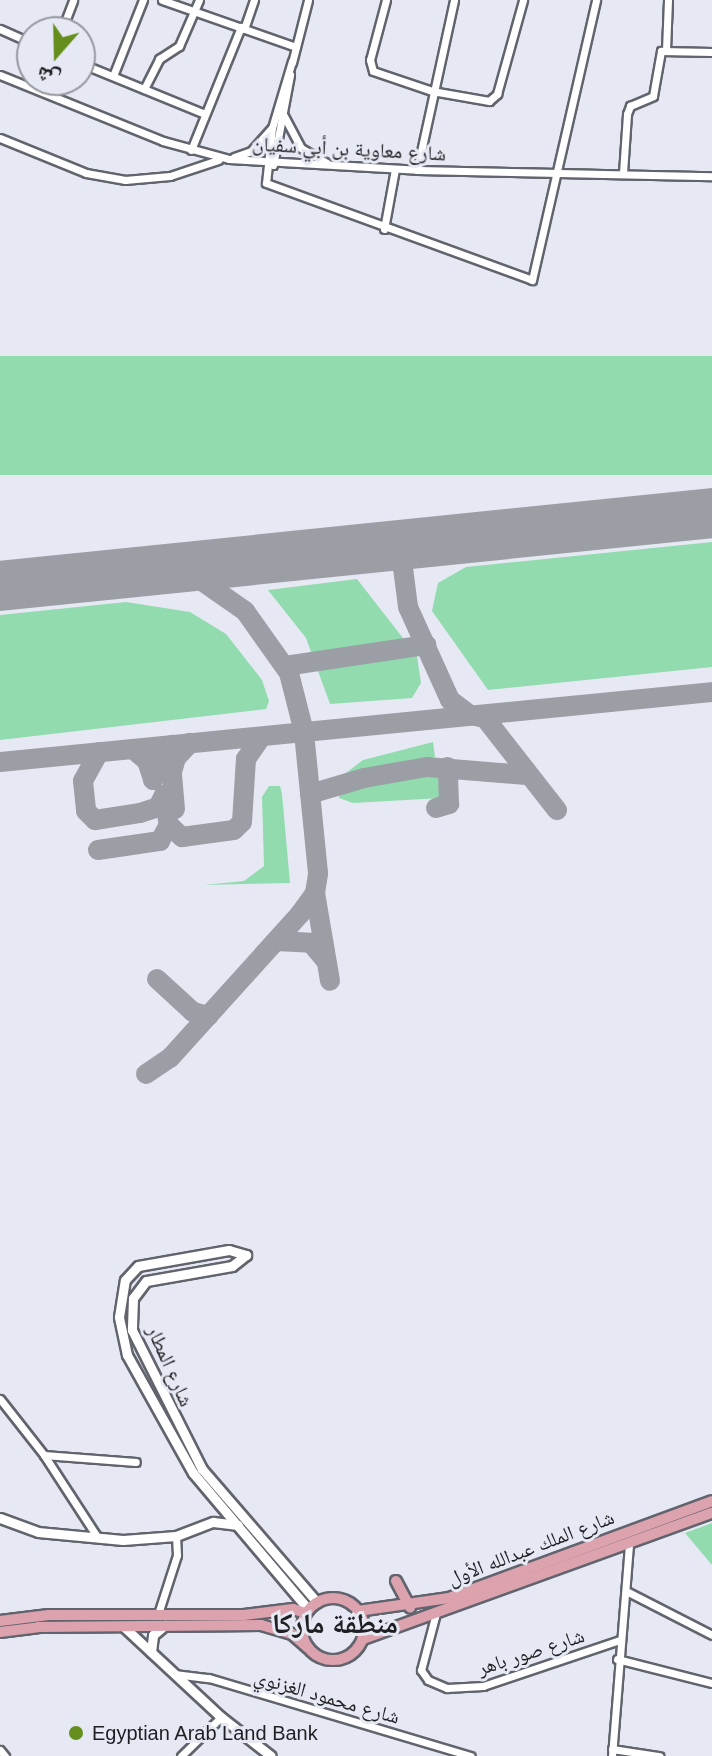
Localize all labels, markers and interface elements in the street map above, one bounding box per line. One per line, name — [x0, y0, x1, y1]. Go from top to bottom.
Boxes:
north arrow — [16, 16, 96, 96]
text: ش — [33, 61, 64, 93]
street label: شارع معاوية بن أبي سفيان — [251, 132, 447, 166]
street label: شارع المطار — [142, 1322, 198, 1410]
street label: شارع الملك عبدالله الأول — [444, 1505, 618, 1591]
district label: منطقة ماركا — [272, 1607, 398, 1641]
street label: شارع صور باهر — [475, 1623, 587, 1681]
street label: شارع محمود الغزنوي — [252, 1665, 402, 1729]
place label: Egyptian Arab Land Bank — [92, 1721, 319, 1745]
marker: Egyptian Arab Land Bank — [67, 1724, 85, 1742]

